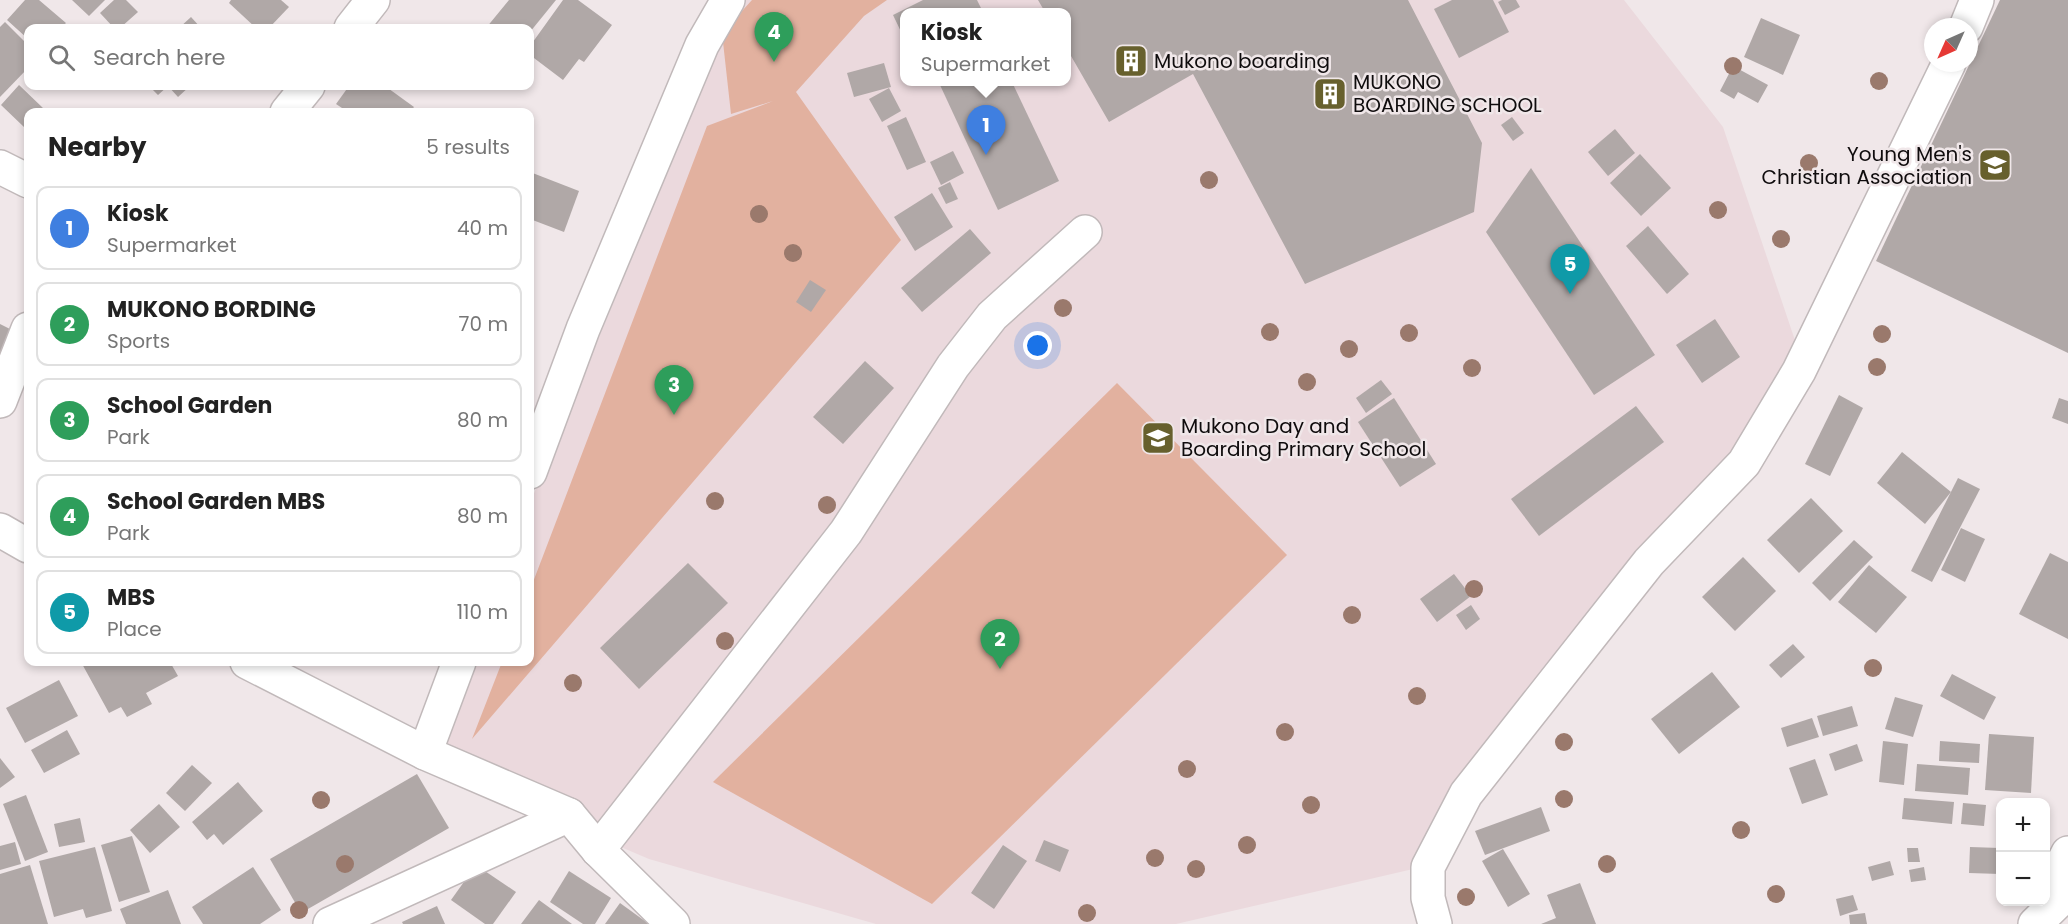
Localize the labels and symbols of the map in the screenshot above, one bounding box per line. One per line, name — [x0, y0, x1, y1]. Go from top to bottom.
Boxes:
pin: 4 — [754, 13, 794, 62]
north arrow — [1924, 18, 1978, 72]
building icon: Mukono boarding — [1113, 43, 1149, 79]
place label: Mukono boarding — [1154, 47, 1330, 75]
place label: MUKONO BOARDING SCHOOL — [1353, 68, 1542, 119]
building icon: MUKONO BOARDING SCHOOL — [1312, 76, 1348, 112]
pin: 1 — [966, 106, 1006, 155]
place label: Young Men's Christian Association — [1762, 140, 1972, 191]
school or university icon: Young Men's Christian Association — [1977, 147, 2013, 183]
pin: 5 — [1550, 244, 1590, 294]
your location — [1023, 331, 1052, 360]
pin: 3 — [654, 366, 694, 415]
place label: Mukono Day and Boarding Primary School — [1181, 412, 1426, 463]
school or university icon: Mukono Day and Boarding Primary School — [1140, 420, 1176, 456]
pin: 2 — [980, 620, 1020, 669]

